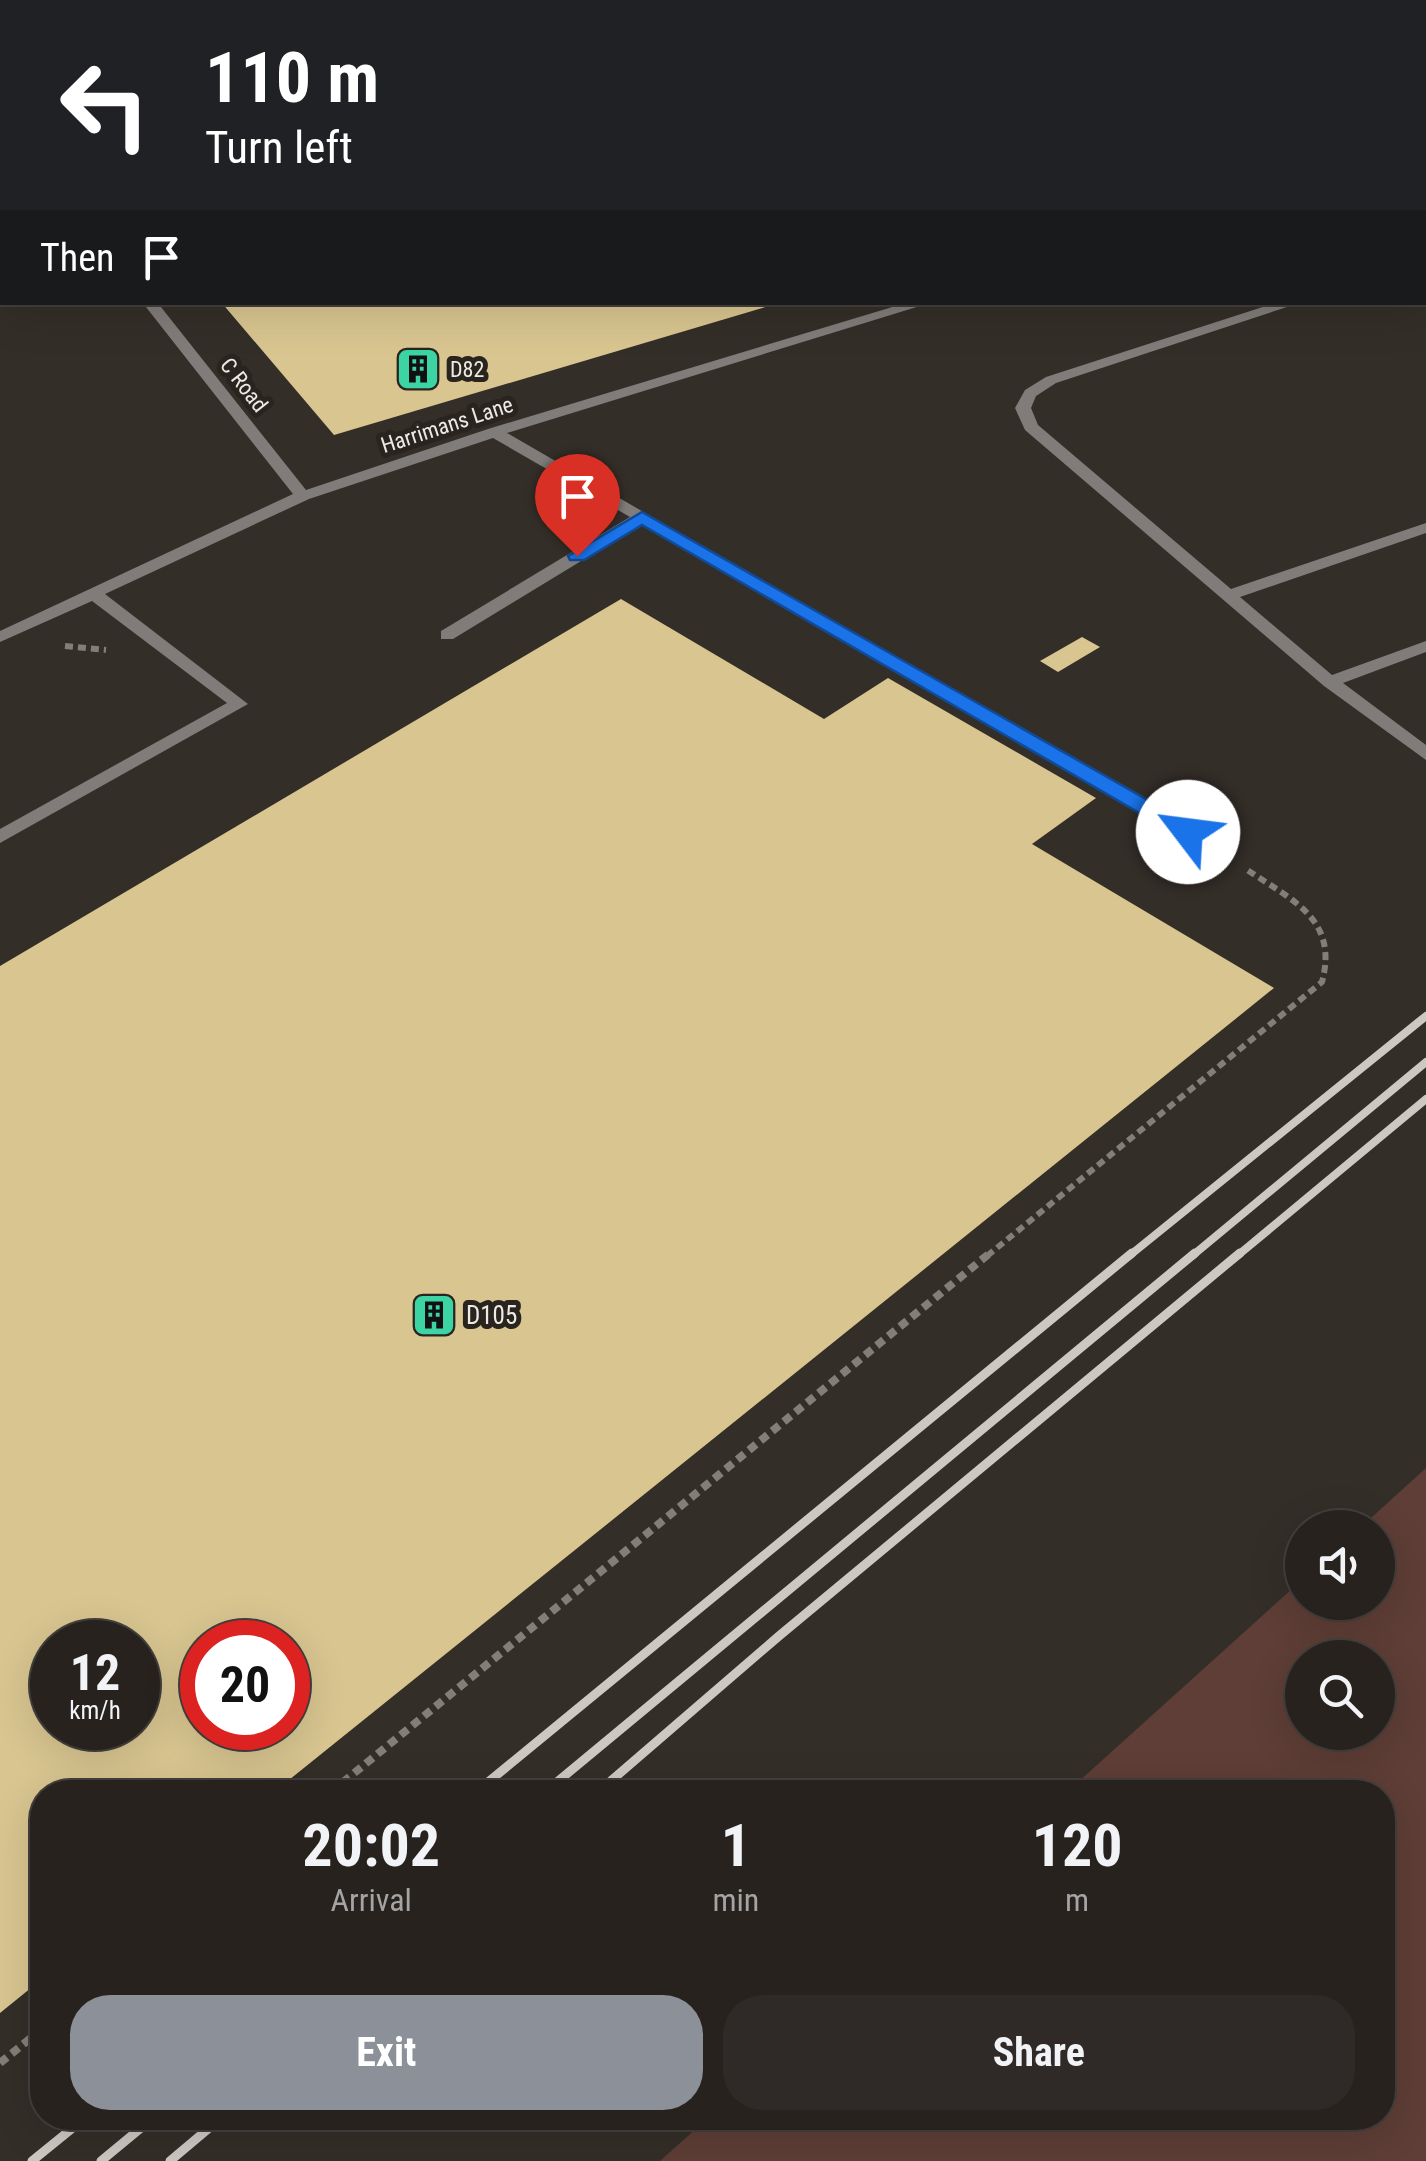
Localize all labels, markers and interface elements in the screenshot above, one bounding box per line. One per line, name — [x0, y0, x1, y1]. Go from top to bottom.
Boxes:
text: 110 m — [205, 37, 379, 119]
icon: left — [40, 40, 170, 170]
text: Turn left — [205, 121, 353, 174]
icon: arrive — [134, 230, 189, 285]
text: Then — [40, 236, 114, 280]
building icon: D82 — [395, 346, 441, 392]
street label: C Road — [215, 353, 273, 417]
place label: D82 — [450, 357, 484, 382]
street label: Harrimans Lane — [378, 392, 516, 458]
pin — [535, 454, 620, 557]
icon: arrive — [550, 469, 605, 524]
position arrow — [1136, 780, 1240, 884]
building icon: D105 — [411, 1292, 457, 1338]
place label: D105 — [466, 1301, 517, 1330]
map controls — [1285, 1510, 1395, 1750]
button: sound — [1285, 1510, 1395, 1620]
speed limit sign: 20 — [180, 1620, 310, 1750]
button: search — [1285, 1640, 1395, 1750]
text: 12 — [70, 1644, 120, 1702]
text: km/h — [69, 1696, 121, 1725]
text: 20:02 — [302, 1810, 440, 1881]
text: 1 — [721, 1810, 751, 1881]
text: 120 — [1032, 1810, 1123, 1881]
text: Arrival — [330, 1881, 412, 1919]
text: min — [712, 1881, 759, 1919]
text: m — [1065, 1881, 1089, 1919]
button: Exit — [70, 1995, 703, 2110]
button: Share — [723, 1995, 1355, 2110]

